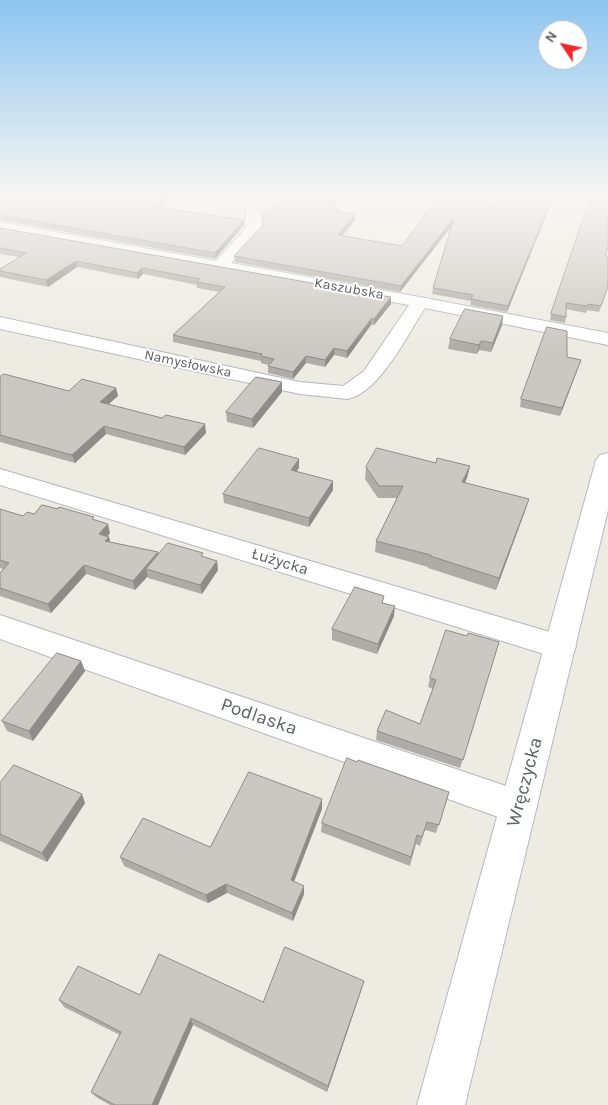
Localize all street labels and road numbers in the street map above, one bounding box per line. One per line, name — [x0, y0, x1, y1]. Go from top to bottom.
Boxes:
street label: Kaszubska — [313, 275, 385, 303]
street label: Namysłowska — [143, 347, 233, 381]
street label: Łużycka — [249, 544, 311, 580]
street label: Podlaska — [218, 693, 300, 741]
street label: Wręczycka — [502, 735, 548, 829]

